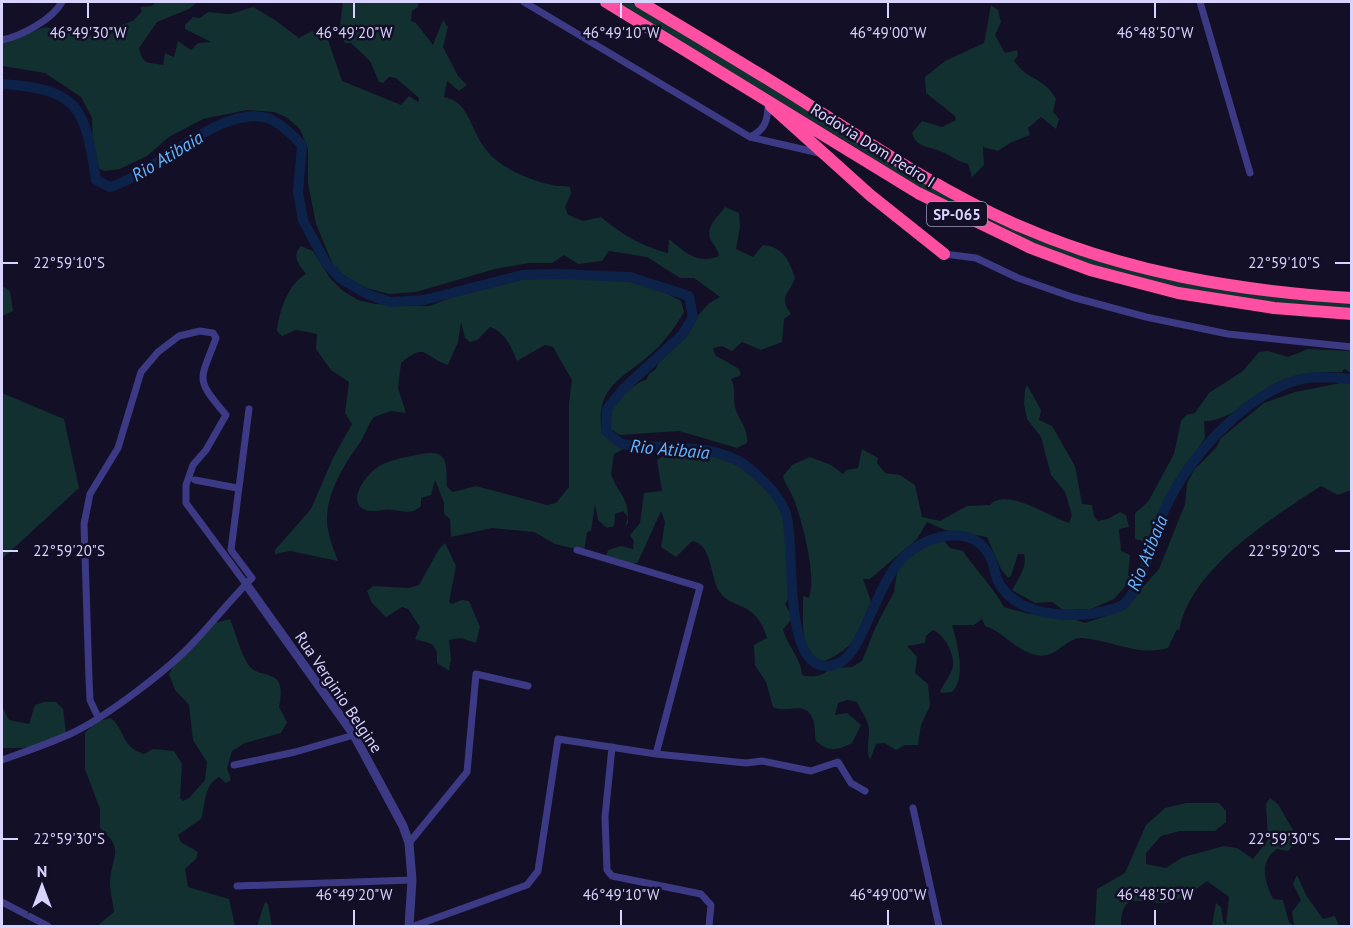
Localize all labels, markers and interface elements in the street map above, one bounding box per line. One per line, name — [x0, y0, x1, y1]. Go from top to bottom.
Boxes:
text: 46°49'30"W — [50, 23, 127, 42]
text: 46°49'20"W — [316, 23, 393, 42]
text: 46°49'10"W — [583, 23, 660, 42]
text: 46°49'00"W — [850, 23, 927, 42]
text: 46°48'50"W — [1117, 23, 1194, 42]
street label: Rodovia Dom Pedro I — [807, 99, 939, 191]
water label: Rio Atibaia — [127, 126, 207, 186]
road number: SP-065 — [927, 202, 987, 226]
text: 22°59'10"S — [33, 253, 105, 272]
text: 22°59'10"S — [1248, 253, 1320, 272]
water label: Rio Atibaia — [629, 434, 711, 464]
water label: Rio Atibaia — [1121, 512, 1173, 594]
text: 22°59'20"S — [33, 541, 105, 560]
text: 22°59'20"S — [1248, 541, 1320, 560]
street label: Rua Verginio Belgine — [291, 627, 387, 757]
text: 22°59'30"S — [33, 829, 105, 848]
text: 22°59'30"S — [1248, 829, 1320, 848]
north arrow — [12, 856, 72, 916]
text: N — [37, 861, 47, 881]
text: 46°49'20"W — [316, 885, 393, 904]
text: 46°49'10"W — [583, 885, 660, 904]
text: 46°49'00"W — [850, 885, 927, 904]
text: 46°48'50"W — [1117, 885, 1194, 904]

